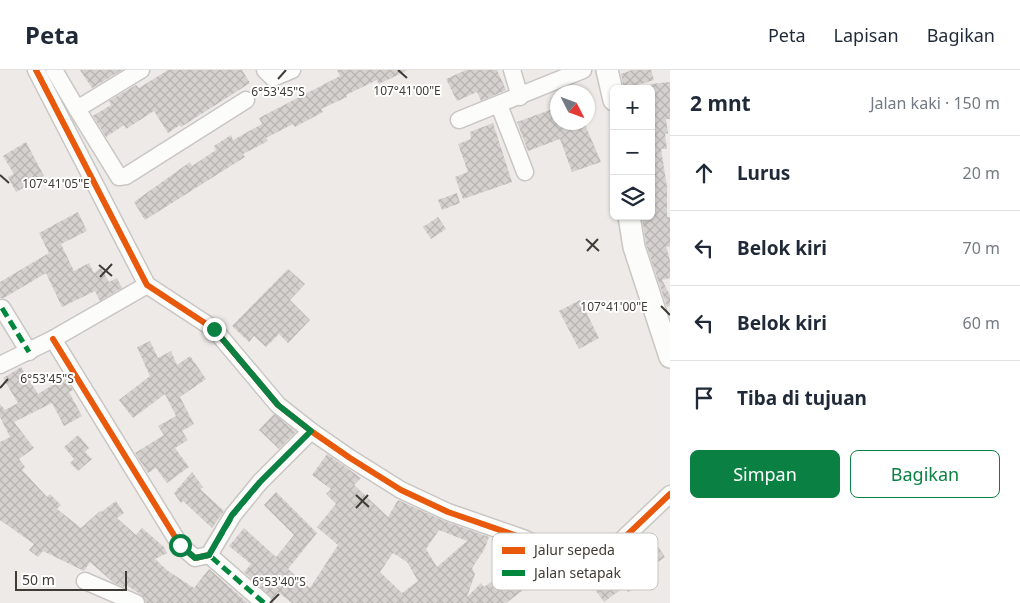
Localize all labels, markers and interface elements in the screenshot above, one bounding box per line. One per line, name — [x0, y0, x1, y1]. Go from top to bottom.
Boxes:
text: Peta — [25, 18, 79, 51]
text: Peta — [768, 23, 806, 47]
text: Lapisan — [834, 23, 899, 47]
text: Bagikan — [927, 23, 995, 47]
text: 107°41'00"E — [373, 82, 441, 99]
text: 6°53'45"S — [251, 83, 305, 100]
north arrow — [550, 85, 595, 130]
map controls — [610, 85, 655, 220]
button: + — [610, 85, 655, 130]
text: 2 mnt — [690, 89, 751, 117]
text: Jalan kaki · 150 m — [870, 92, 1000, 114]
button: − — [610, 130, 655, 175]
icon: ahead — [690, 159, 718, 187]
text: Lurus — [737, 160, 790, 186]
text: 20 m — [963, 162, 1000, 184]
text: 107°41'05"E — [22, 175, 90, 192]
button: layers — [610, 175, 655, 220]
icon: left — [690, 234, 718, 262]
text: Belok kiri — [737, 235, 827, 261]
text: 70 m — [963, 237, 1000, 259]
text: 107°41'00"E — [580, 298, 648, 315]
icon: left — [690, 309, 718, 337]
text: Belok kiri — [737, 310, 827, 336]
text: 60 m — [963, 312, 1000, 334]
route end — [203, 318, 226, 341]
text: 6°53'45"S — [20, 370, 74, 387]
icon: arrive — [690, 384, 718, 412]
text: Tiba di tujuan — [737, 385, 867, 411]
button: Simpan — [690, 450, 840, 498]
button: Bagikan — [850, 450, 1000, 498]
legend — [492, 533, 658, 590]
route start — [169, 534, 192, 557]
text: Jalur sepeda — [532, 540, 615, 559]
text: Jalan setapak — [532, 563, 621, 582]
scale bar — [15, 568, 128, 591]
text: 50 m — [22, 570, 55, 589]
text: 6°53'40"S — [252, 573, 306, 590]

